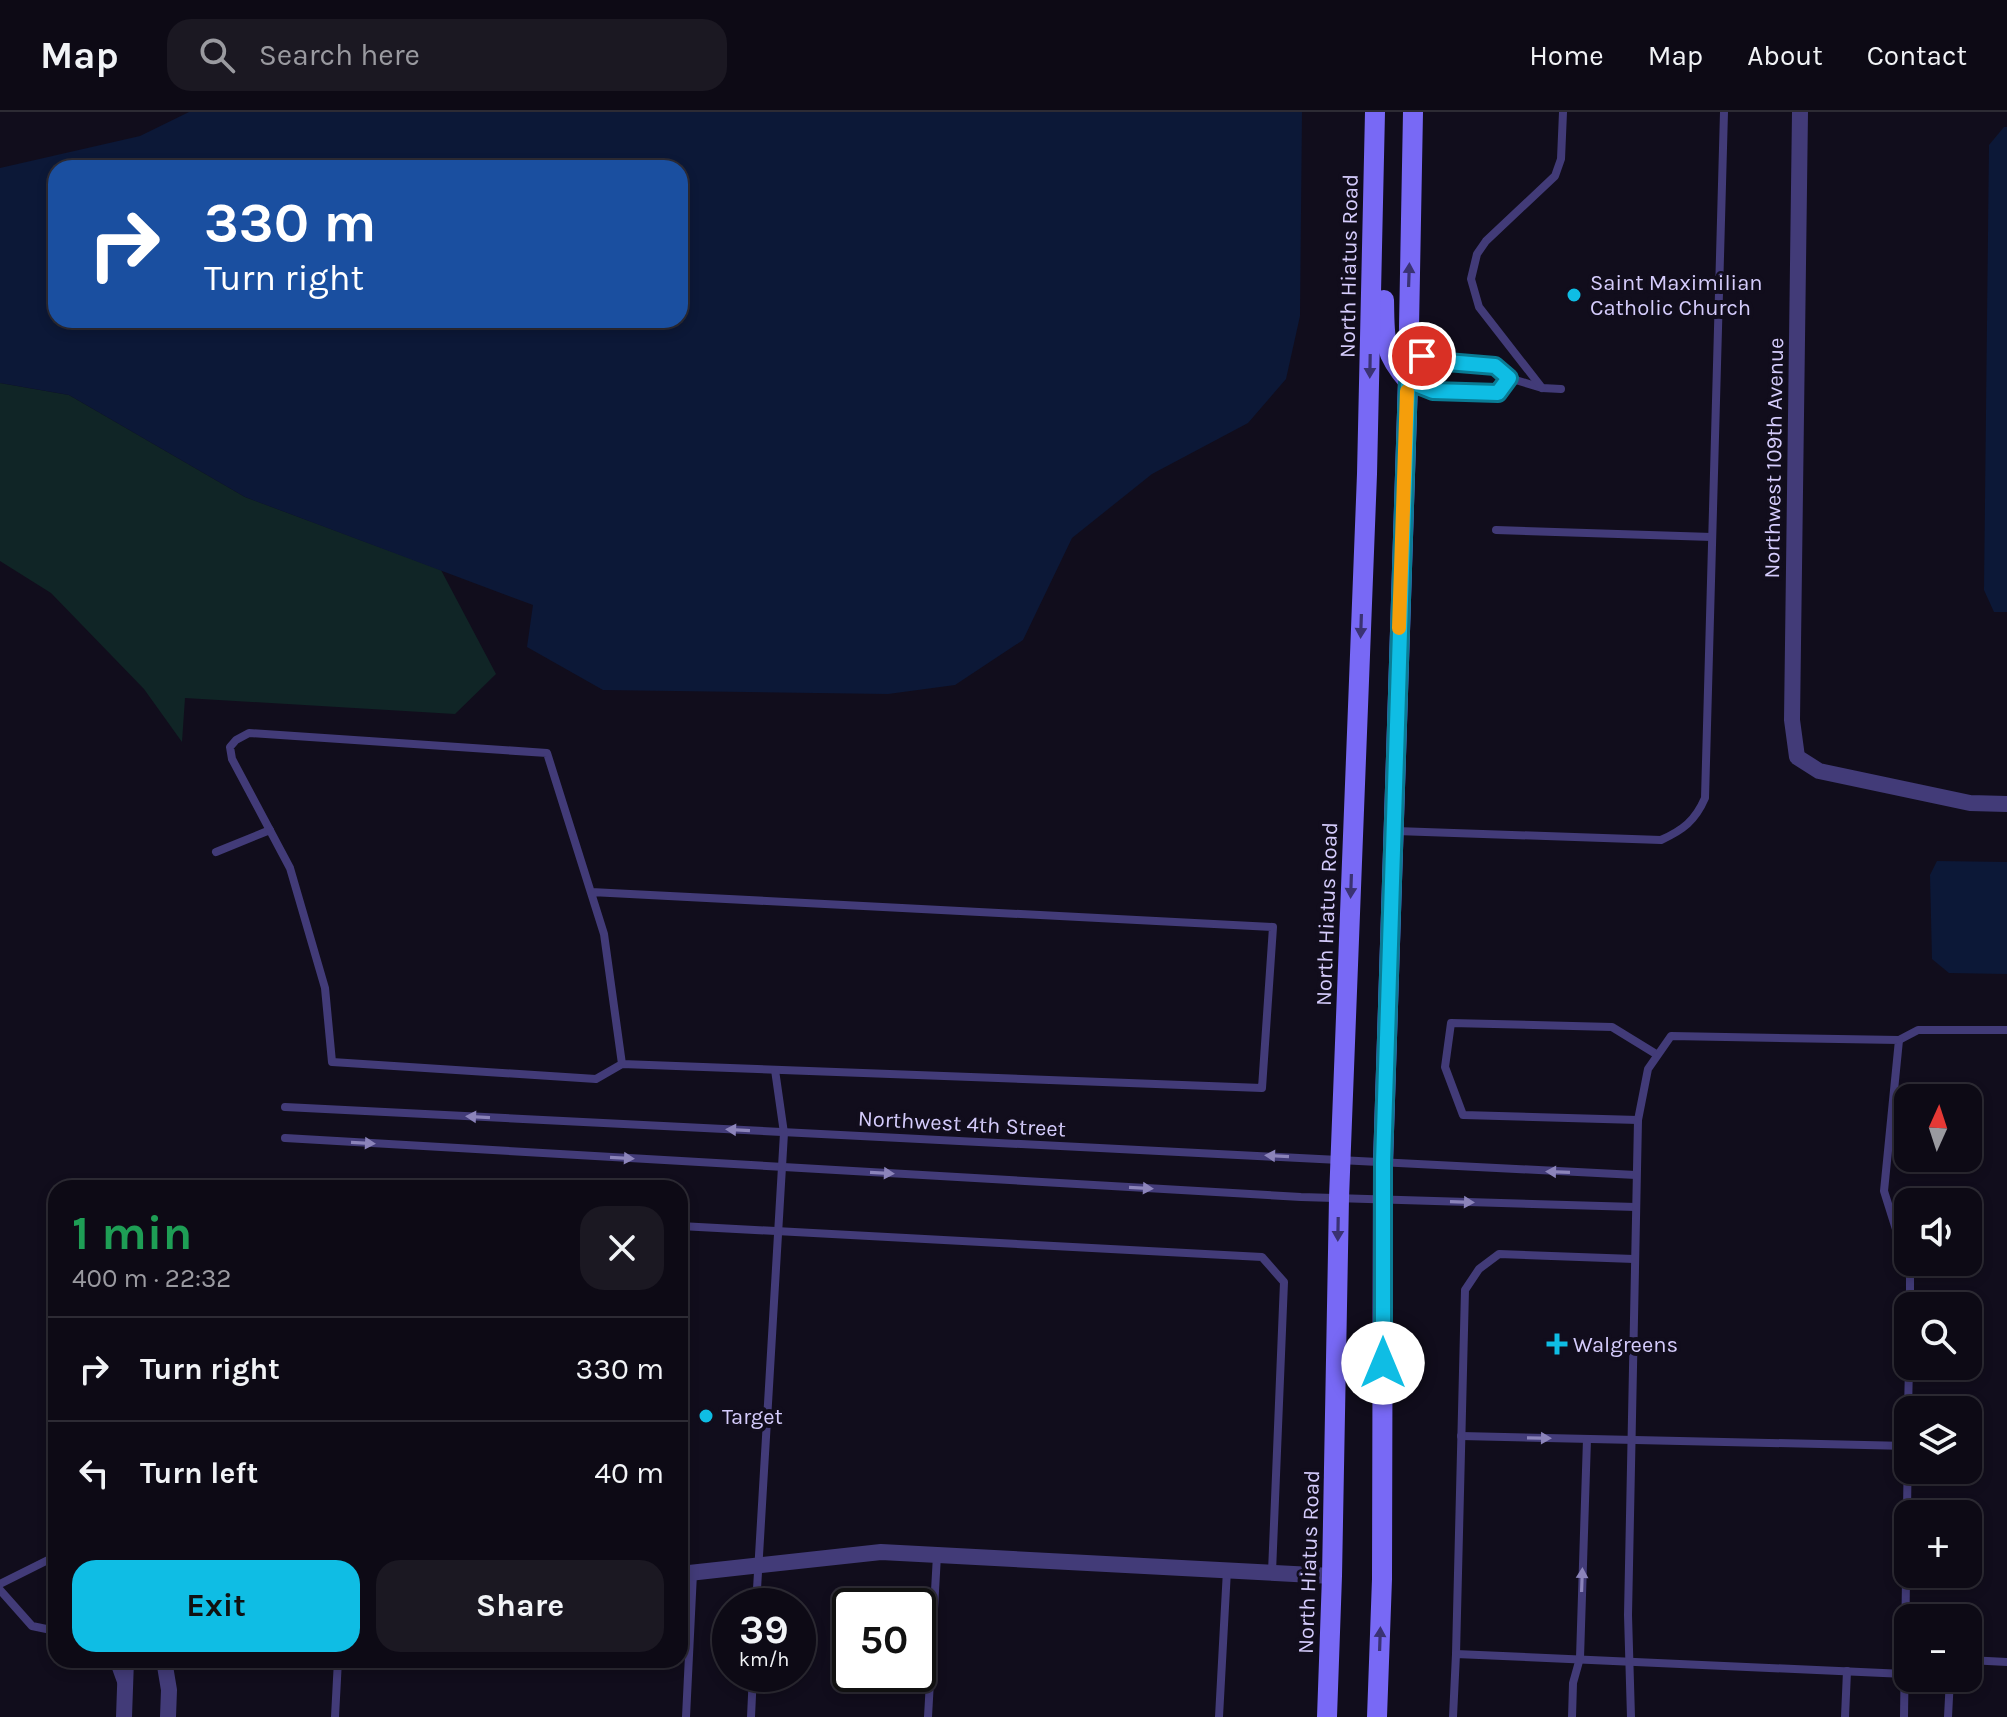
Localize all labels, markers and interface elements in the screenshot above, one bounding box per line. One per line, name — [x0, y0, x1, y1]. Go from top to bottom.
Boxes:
search box — [167, 19, 727, 91]
text: Map — [40, 33, 119, 78]
icon: search — [195, 33, 239, 77]
text: Search here — [259, 37, 420, 73]
text: Home — [1529, 39, 1604, 72]
text: Map — [1648, 39, 1703, 72]
text: About — [1747, 39, 1823, 72]
text: Contact — [1867, 39, 1967, 72]
street label: North Hiatus Road — [1334, 174, 1364, 358]
text: 330 m — [204, 190, 376, 255]
icon: right — [72, 192, 176, 296]
text: Turn right — [204, 257, 364, 299]
one-way arrow — [1402, 262, 1415, 287]
place label: Saint Maximilian Catholic Church — [1590, 270, 1763, 321]
marker: Saint Maximilian Catholic Church — [1565, 286, 1583, 304]
pin — [1388, 322, 1456, 390]
icon: arrive — [1400, 334, 1444, 378]
street label: Northwest 109th Avenue — [1759, 337, 1789, 579]
one-way arrow — [1363, 354, 1376, 379]
one-way arrow — [1355, 614, 1368, 639]
street label: North Hiatus Road — [1311, 822, 1343, 1007]
one-way arrow — [1345, 874, 1358, 899]
north arrow — [1894, 1084, 1982, 1172]
map controls — [1894, 1084, 1982, 1692]
street label: Northwest 4th Street — [857, 1106, 1067, 1142]
one-way arrow — [465, 1110, 490, 1123]
one-way arrow — [725, 1124, 750, 1137]
one-way arrow — [351, 1137, 376, 1150]
one-way arrow — [1264, 1149, 1289, 1162]
one-way arrow — [610, 1151, 635, 1164]
one-way arrow — [1545, 1165, 1570, 1178]
one-way arrow — [870, 1166, 895, 1179]
one-way arrow — [1129, 1181, 1154, 1194]
button: sound — [1894, 1188, 1982, 1276]
one-way arrow — [1450, 1195, 1475, 1208]
text: 1 min — [72, 1205, 192, 1261]
button: close — [580, 1206, 664, 1290]
one-way arrow — [1332, 1217, 1345, 1242]
text: 400 m · 22:32 — [72, 1263, 231, 1294]
button: search — [1894, 1292, 1982, 1380]
position arrow — [1341, 1321, 1425, 1405]
place label: Walgreens — [1573, 1332, 1678, 1358]
marker: Walgreens — [1548, 1335, 1566, 1353]
icon: right — [72, 1347, 116, 1391]
text: Turn right — [140, 1351, 280, 1387]
text: 330 m — [576, 1351, 664, 1387]
button: layers — [1894, 1396, 1982, 1484]
place label: Target — [722, 1404, 783, 1430]
marker: Target — [697, 1407, 715, 1425]
one-way arrow — [1527, 1432, 1552, 1444]
icon: left — [72, 1451, 116, 1495]
text: Turn left — [140, 1455, 258, 1491]
text: 40 m — [594, 1455, 664, 1491]
street label: North Hiatus Road — [1293, 1470, 1325, 1655]
button: + — [1894, 1500, 1982, 1588]
button: Exit — [72, 1560, 360, 1652]
button: Share — [376, 1560, 664, 1652]
one-way arrow — [1576, 1567, 1589, 1592]
speed limit sign: 50 — [832, 1588, 936, 1692]
button: − — [1894, 1604, 1982, 1692]
text: 39 — [739, 1606, 789, 1653]
one-way arrow — [1374, 1626, 1386, 1651]
text: km/h — [739, 1648, 789, 1671]

